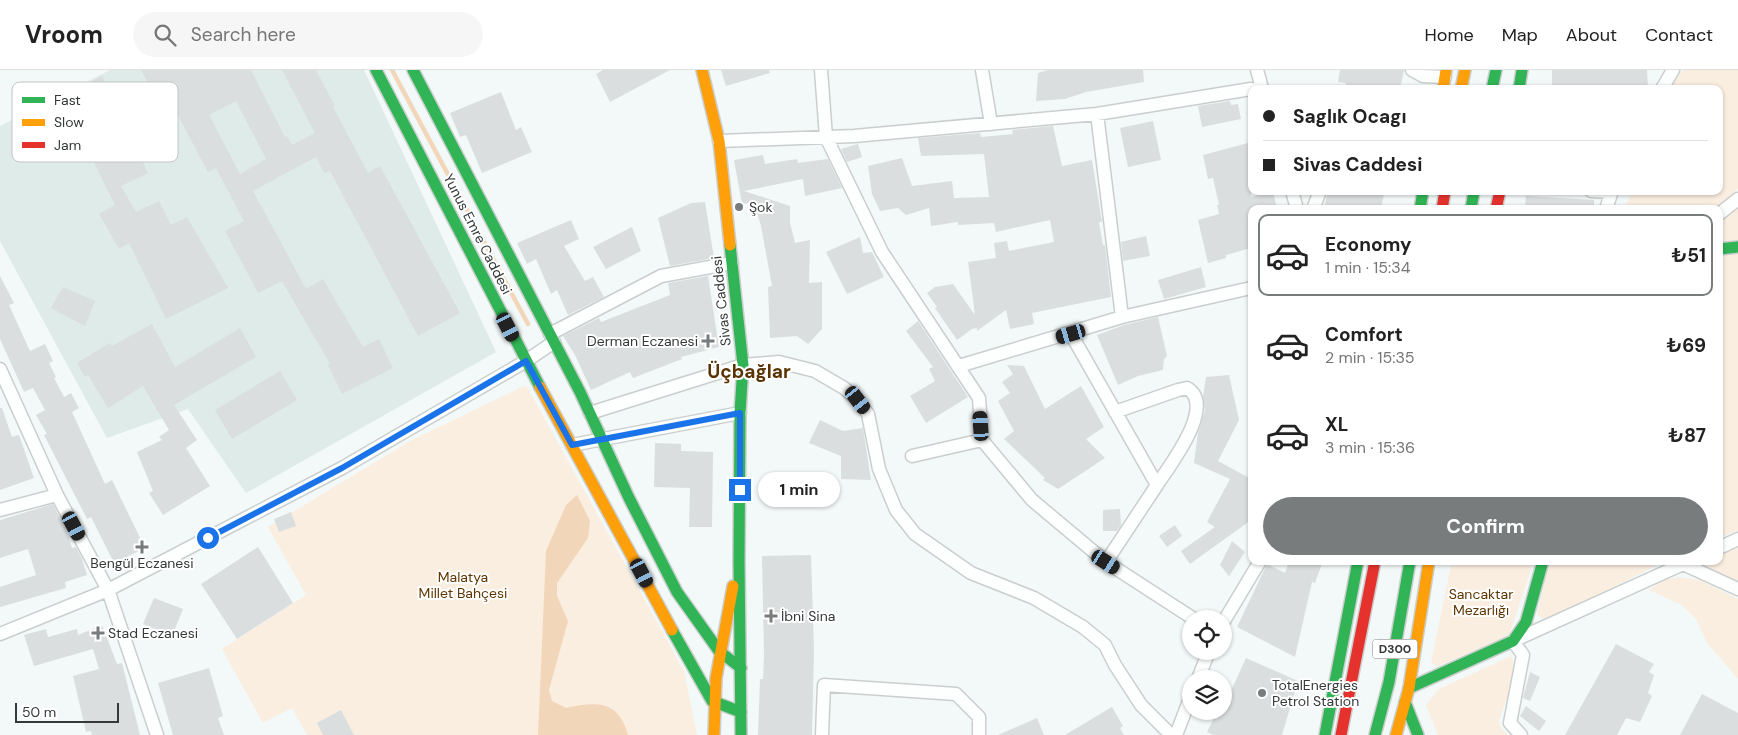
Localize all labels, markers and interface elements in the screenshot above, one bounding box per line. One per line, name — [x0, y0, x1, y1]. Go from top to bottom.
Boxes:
search box — [133, 12, 483, 57]
text: Vroom — [25, 19, 103, 50]
icon: search — [151, 21, 179, 49]
text: Search here — [191, 22, 296, 47]
text: Home — [1424, 23, 1474, 47]
text: Map — [1502, 23, 1538, 47]
text: About — [1566, 23, 1617, 47]
text: Contact — [1645, 23, 1713, 47]
legend — [12, 82, 178, 162]
text: Fast — [54, 91, 81, 109]
text: Saglık Ocagı — [1293, 104, 1407, 129]
text: Slow — [54, 113, 84, 131]
text: Jam — [54, 136, 81, 154]
text: Sivas Caddesi — [1293, 152, 1422, 177]
street label: Yunus Emre Caddesi — [440, 171, 516, 297]
place label: Şok — [749, 198, 772, 216]
marker: Şok — [733, 201, 745, 213]
text: Economy — [1325, 232, 1412, 257]
icon: car — [1265, 233, 1310, 278]
text: ₺51 — [1672, 243, 1706, 268]
street label: Sivas Caddesi — [707, 255, 735, 347]
text: 1 min · 15:34 — [1325, 257, 1410, 278]
car — [494, 310, 521, 344]
text: Comfort — [1325, 322, 1403, 347]
car — [1054, 323, 1087, 345]
icon: car — [1265, 323, 1310, 368]
place label: Derman Eczanesi — [587, 332, 698, 350]
text: ₺69 — [1667, 333, 1706, 358]
marker: Derman Eczanesi — [702, 335, 714, 347]
text: 2 min · 15:35 — [1325, 347, 1415, 368]
district label: Üçbağlar — [707, 359, 791, 384]
car — [842, 384, 873, 416]
car — [972, 411, 989, 441]
text: XL — [1325, 412, 1348, 437]
icon: car — [1265, 413, 1310, 458]
text: ₺87 — [1668, 423, 1706, 448]
text: 3 min · 15:36 — [1325, 437, 1415, 458]
callout: 1 min — [758, 472, 840, 508]
route end — [729, 479, 751, 501]
text: 1 min — [780, 479, 818, 500]
button: Confirm — [1263, 497, 1708, 555]
car — [60, 509, 87, 543]
route start — [197, 527, 219, 549]
marker: Bengül Eczanesi — [136, 541, 148, 553]
car — [1089, 548, 1122, 576]
place label: Bengül Eczanesi — [90, 554, 194, 572]
car — [628, 556, 655, 590]
park label: Malatya Millet Bahçesi — [419, 568, 507, 602]
park label: Sancaktar Mezarlığı — [1449, 585, 1513, 619]
place label: İbni Sina — [781, 607, 835, 625]
marker: İbni Sina — [765, 610, 777, 622]
map controls — [1182, 610, 1232, 720]
button: locate — [1182, 610, 1232, 660]
place label: Stad Eczanesi — [108, 624, 198, 642]
marker: Stad Eczanesi — [92, 627, 104, 639]
road number: D300 — [1372, 640, 1418, 658]
button: layers — [1182, 670, 1232, 720]
place label: TotalEnergies Petrol Station — [1272, 676, 1359, 710]
marker: TotalEnergies Petrol Station — [1256, 687, 1268, 699]
scale bar — [15, 700, 119, 723]
text: 50 m — [22, 703, 56, 721]

